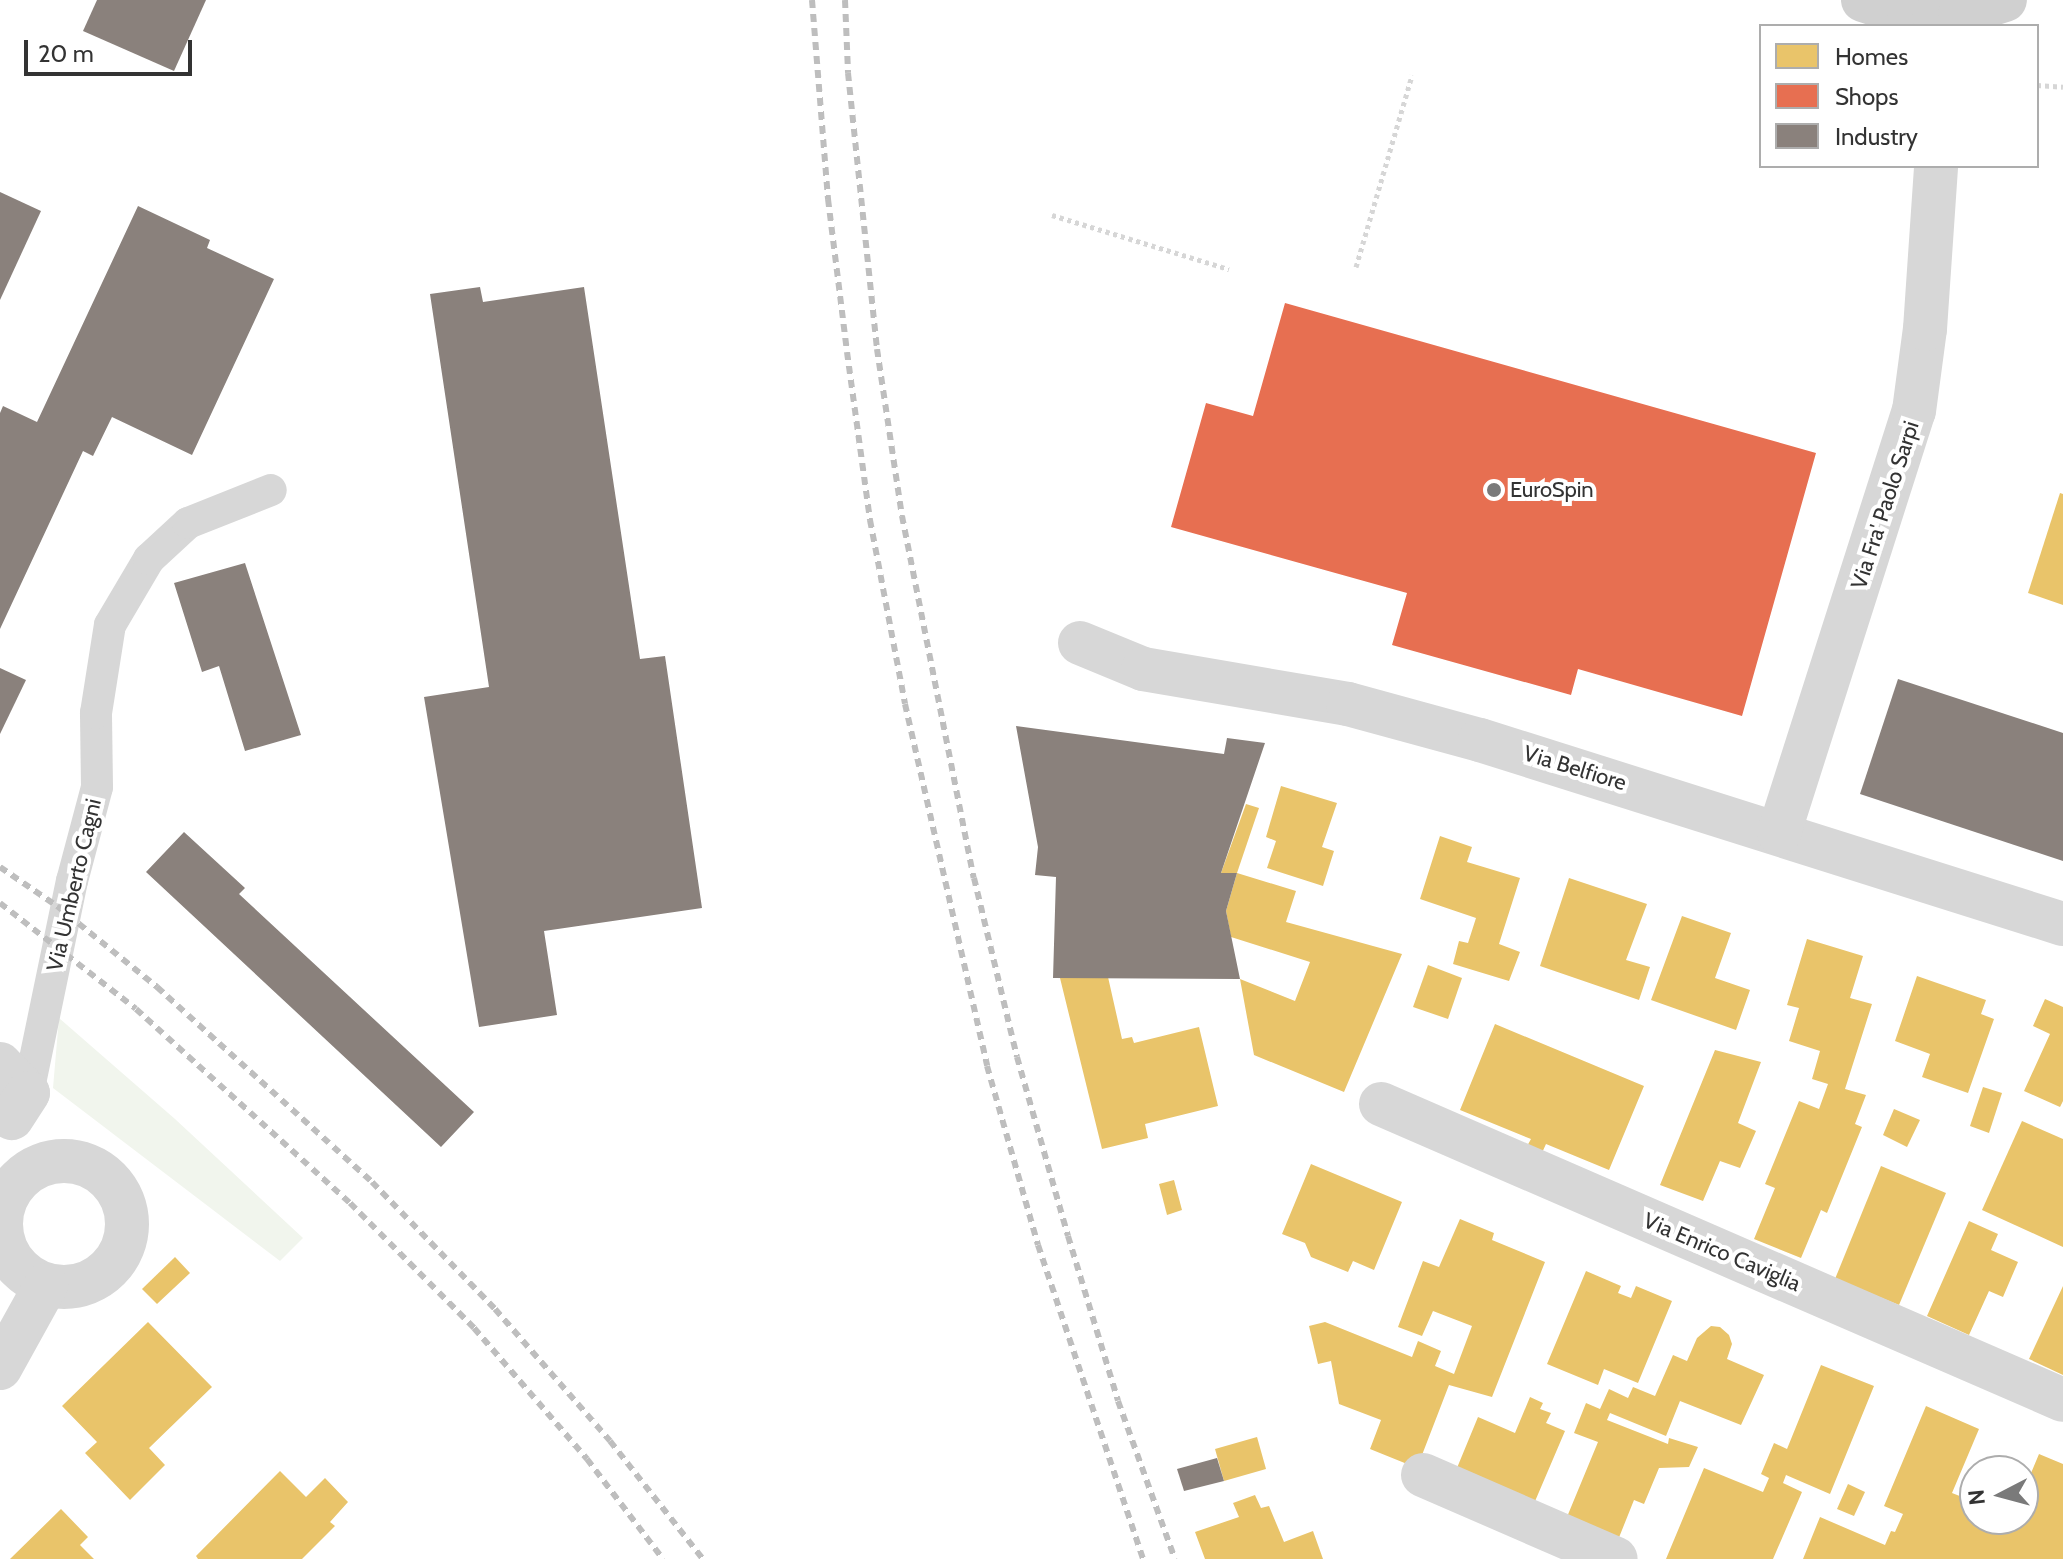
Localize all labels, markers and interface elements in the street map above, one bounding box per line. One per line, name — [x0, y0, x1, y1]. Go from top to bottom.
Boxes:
scale bar — [28, 24, 196, 74]
legend — [1759, 24, 2039, 168]
text: 20 m — [38, 39, 94, 68]
text: Homes — [1835, 42, 1908, 71]
text: Shops — [1835, 82, 1898, 111]
text: Industry — [1835, 122, 1918, 151]
street label: Via Fra' Paolo Sarpi — [1845, 418, 1925, 592]
place label: EuroSpin — [1510, 477, 1594, 503]
marker: EuroSpin — [1485, 481, 1503, 499]
street label: Via Belfiore — [1520, 740, 1630, 796]
street label: Via Umberto Cagni — [41, 796, 107, 974]
street label: Via Enrico Caviglia — [1640, 1207, 1804, 1297]
north arrow — [1959, 1455, 2039, 1535]
text: N — [1962, 1488, 1991, 1507]

